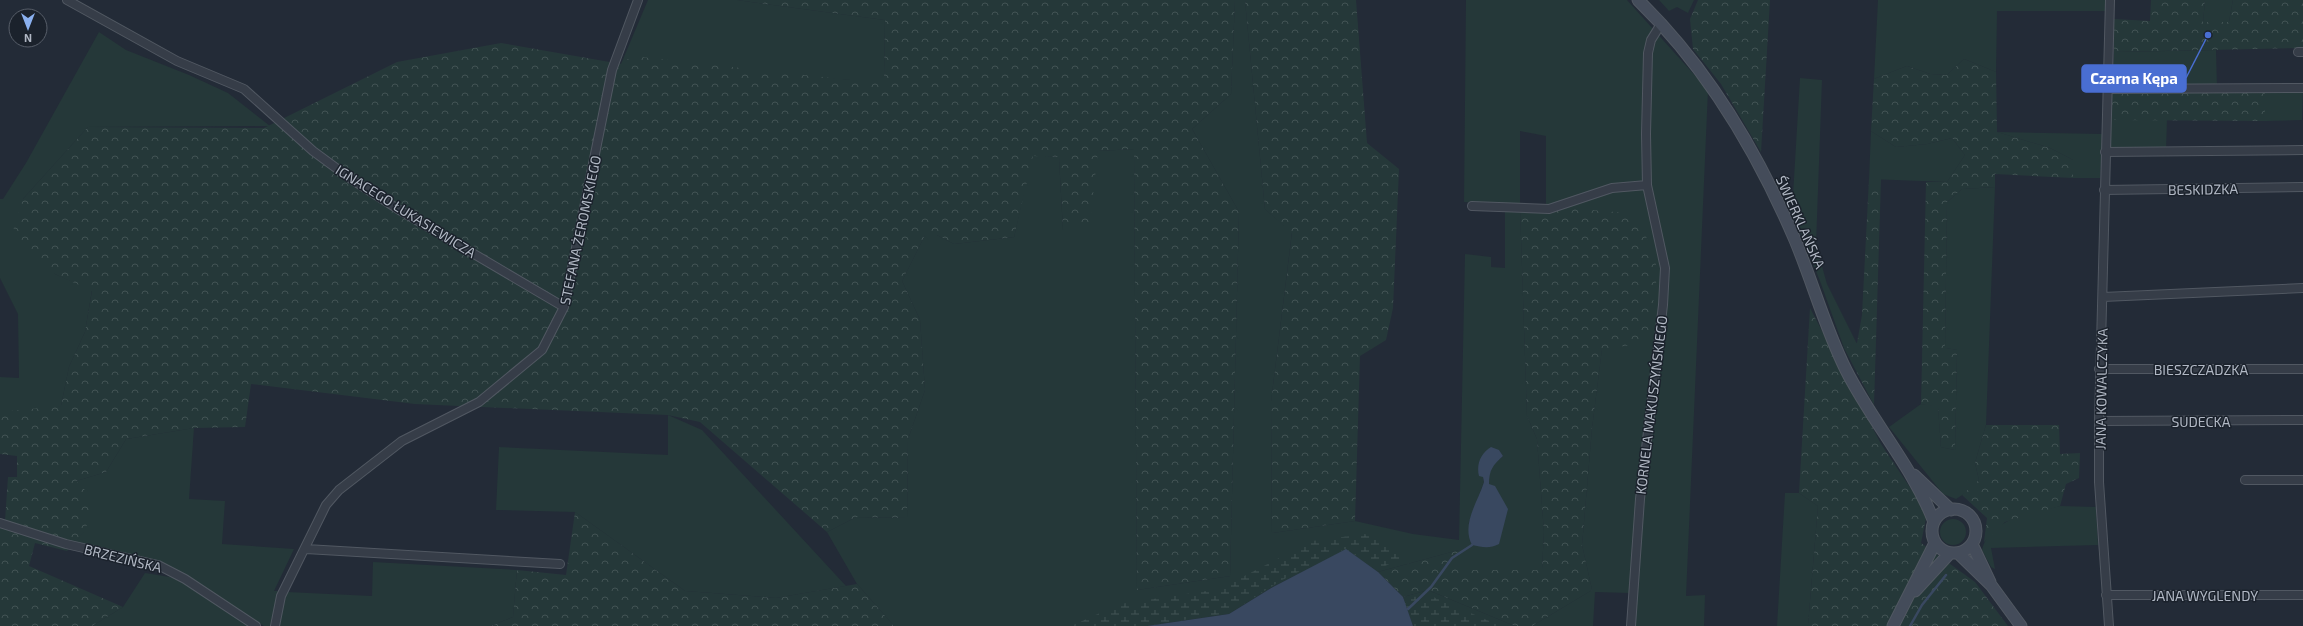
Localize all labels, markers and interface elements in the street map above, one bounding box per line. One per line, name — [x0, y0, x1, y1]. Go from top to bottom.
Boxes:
north arrow — [8, 8, 48, 48]
text: N — [24, 32, 32, 45]
callout: Czarna Kępa — [2082, 65, 2186, 92]
text: Czarna Kępa — [2090, 69, 2178, 87]
street label: STEFANA ŻEROMSKIEGO — [556, 154, 604, 306]
street label: IGNACEGO ŁUKASIEWICZA — [333, 161, 480, 261]
street label: ŚWIERKLAŃSKA — [1773, 173, 1829, 271]
street label: BESKIDZKA — [2168, 180, 2239, 198]
street label: KORNELA MAKUSZYŃSKIEGO — [1632, 315, 1670, 495]
street label: JANA KOWALCZYKA — [2091, 328, 2111, 450]
street label: BIESZCZADZKA — [2154, 361, 2249, 378]
street label: SUDECKA — [2171, 413, 2231, 430]
street label: BRZEZIŃSKA — [82, 540, 164, 576]
street label: JANA WYGLENDY — [2152, 587, 2258, 604]

